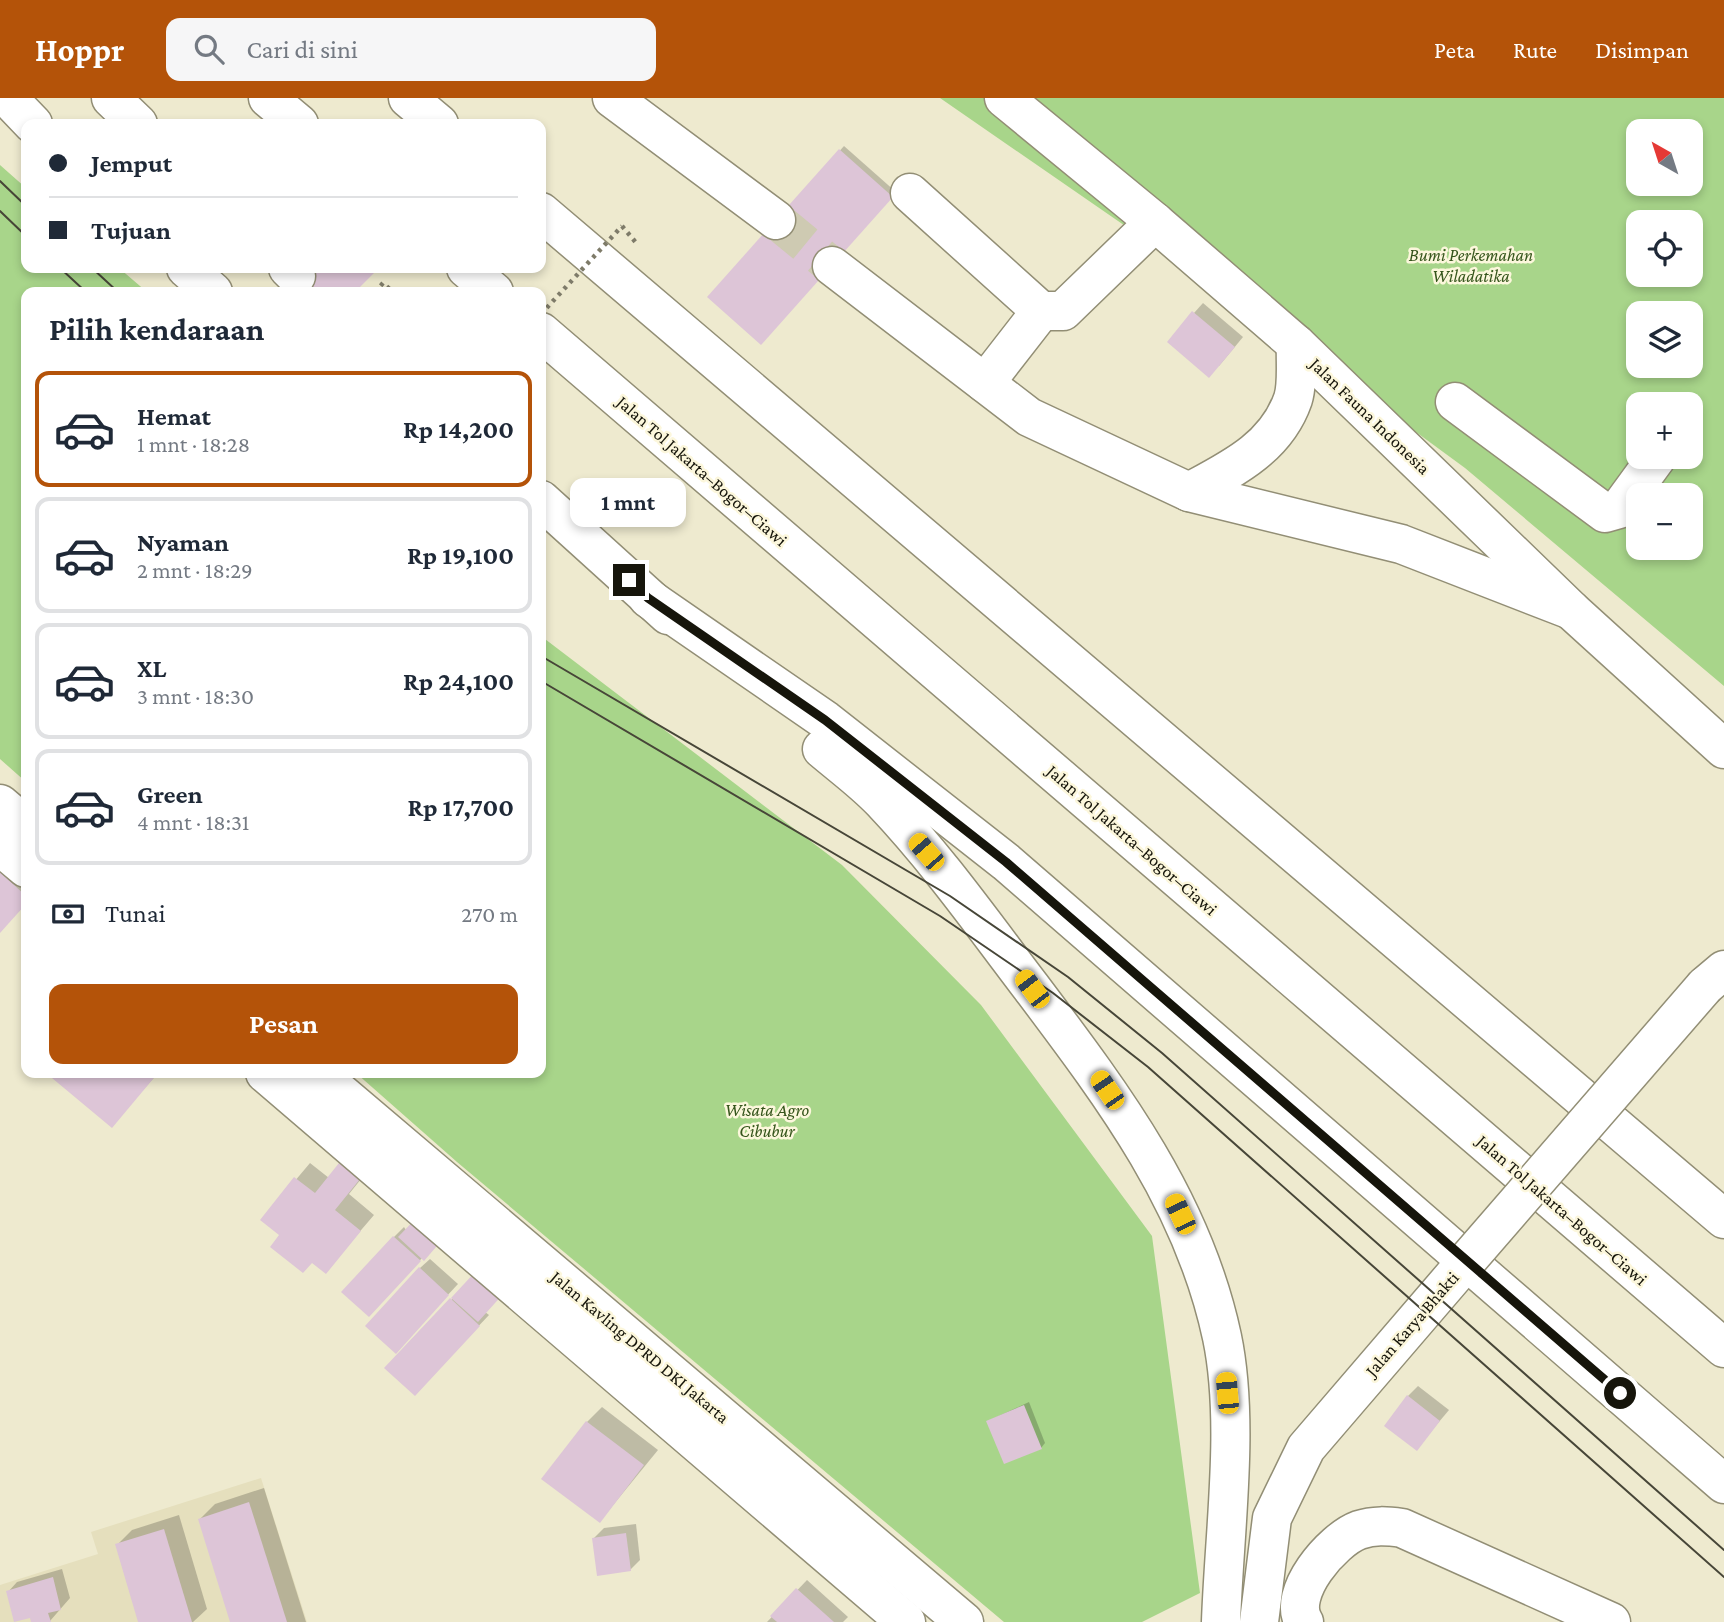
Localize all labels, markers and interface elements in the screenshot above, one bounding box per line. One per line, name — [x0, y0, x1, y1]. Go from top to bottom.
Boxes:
search box — [166, 18, 656, 81]
icon: search — [190, 30, 228, 68]
text: Hoppr — [35, 31, 124, 68]
text: Cari di sini — [246, 35, 358, 64]
text: Peta — [1434, 36, 1475, 63]
text: Rute — [1513, 36, 1557, 63]
text: Disimpan — [1595, 36, 1689, 63]
north arrow — [1626, 119, 1703, 196]
map controls — [1626, 119, 1703, 560]
text: Jemput — [91, 149, 172, 178]
button: locate — [1626, 210, 1703, 287]
text: Tujuan — [91, 216, 171, 245]
park label: Bumi Perkemahan Wiladatika — [1409, 245, 1533, 286]
button: layers — [1626, 301, 1703, 378]
text: Pilih kendaraan — [49, 311, 264, 347]
street label: Jalan Fauna Indonesia — [1305, 352, 1434, 478]
street label: Jalan Tol Jakarta–Bogor–Ciawi — [611, 390, 791, 551]
button: + — [1626, 392, 1703, 469]
icon: car — [53, 398, 116, 461]
text: Hemat — [137, 402, 211, 431]
text: Rp 14,200 — [403, 415, 514, 444]
text: 1 mnt · 18:28 — [137, 431, 250, 457]
callout: 1 mnt — [571, 478, 687, 528]
button: − — [1626, 483, 1703, 560]
text: 1 mnt — [601, 489, 655, 515]
icon: car — [53, 524, 116, 587]
text: Nyaman — [137, 528, 229, 557]
text: Rp 19,100 — [407, 541, 514, 570]
text: 2 mnt · 18:29 — [137, 557, 253, 583]
route end — [613, 564, 645, 596]
icon: car — [53, 650, 116, 713]
text: XL — [137, 654, 166, 683]
text: Rp 24,100 — [403, 667, 514, 696]
text: 3 mnt · 18:30 — [137, 683, 254, 709]
street label: Jalan Tol Jakarta–Bogor–Ciawi — [1041, 759, 1221, 920]
icon: car — [53, 776, 116, 839]
text: Green — [137, 780, 203, 809]
text: Rp 17,700 — [407, 793, 514, 822]
text: 4 mnt · 18:31 — [137, 809, 249, 835]
car — [905, 829, 948, 875]
icon: cash — [49, 895, 87, 933]
text: Tunai — [105, 899, 166, 928]
text: 270 m — [461, 901, 518, 927]
car — [1011, 966, 1054, 1012]
button: Pesan — [49, 984, 518, 1064]
car — [1087, 1067, 1128, 1113]
park label: Wisata Agro Cibubur — [725, 1100, 809, 1141]
street label: Jalan Tol Jakarta–Bogor–Ciawi — [1471, 1129, 1651, 1290]
car — [1162, 1191, 1199, 1237]
street label: Jalan Kavling DPRD DKI Jakarta — [545, 1265, 733, 1427]
street label: Jalan Karya Bhakti — [1360, 1268, 1463, 1382]
car — [1215, 1371, 1240, 1415]
route start — [1604, 1377, 1636, 1409]

